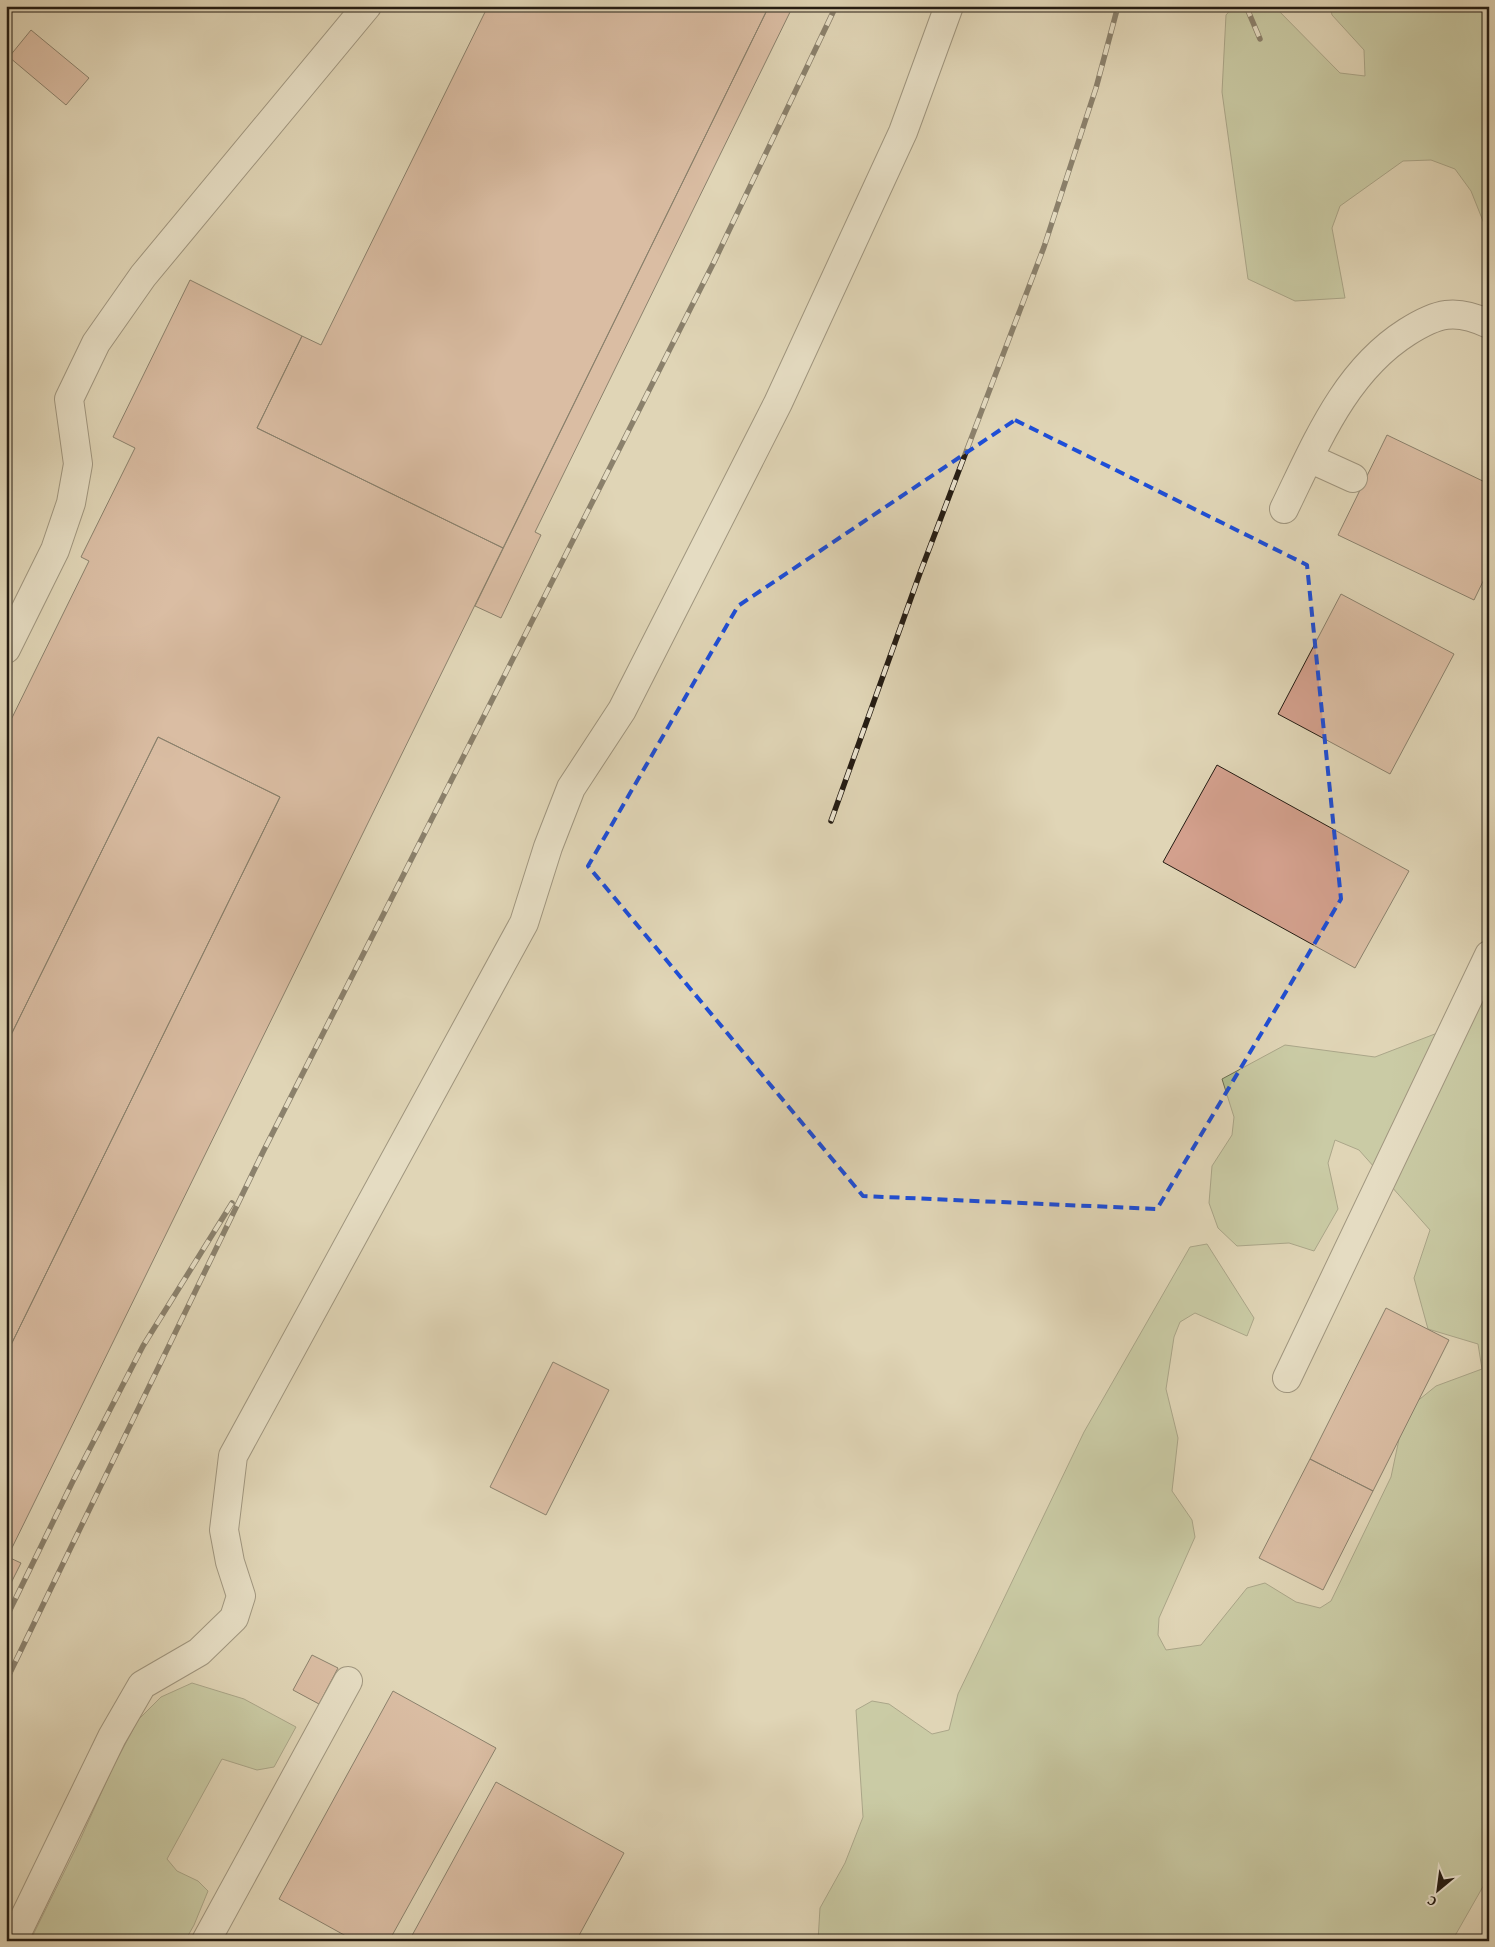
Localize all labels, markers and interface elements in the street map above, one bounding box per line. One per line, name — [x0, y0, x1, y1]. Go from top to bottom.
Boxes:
north arrow — [1412, 1864, 1462, 1914]
text: С — [1423, 1891, 1440, 1912]

